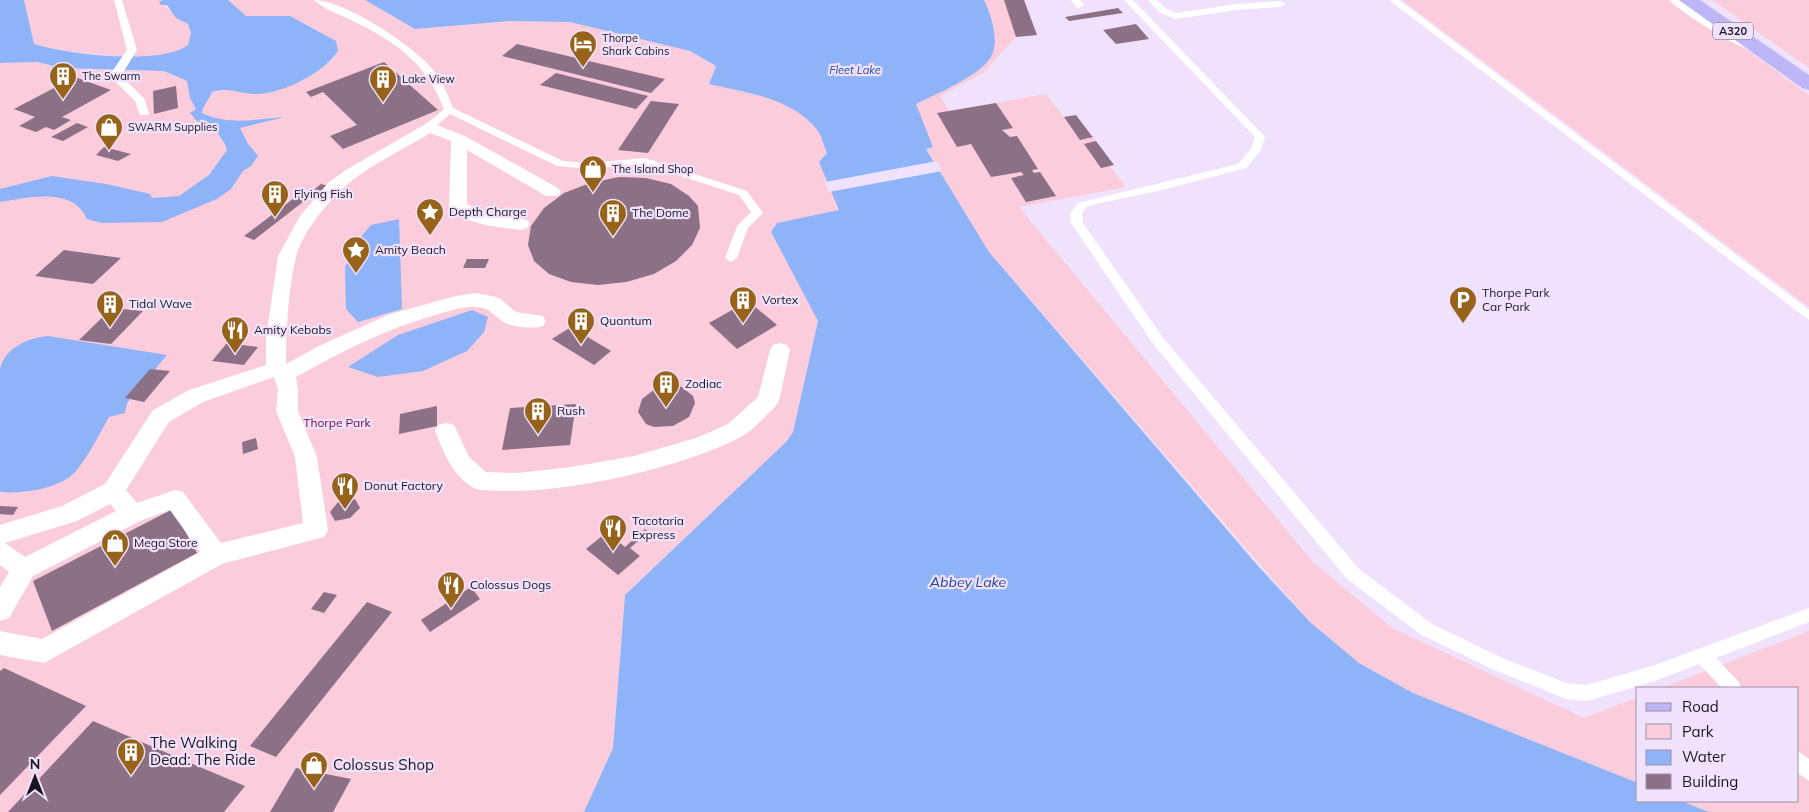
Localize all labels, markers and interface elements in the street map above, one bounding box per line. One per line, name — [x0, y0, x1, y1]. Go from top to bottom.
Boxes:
road number: A320 — [1713, 22, 1753, 40]
hotel icon: Thorpe Shark Cabins — [568, 29, 598, 68]
place label: Thorpe Shark Cabins — [602, 31, 670, 58]
building icon: The Swarm — [48, 61, 78, 100]
water label: Fleet Lake — [829, 63, 881, 77]
building icon: Lake View — [368, 64, 398, 103]
place label: The Swarm — [82, 69, 140, 83]
place label: Lake View — [402, 72, 455, 86]
shop icon: SWARM Supplies — [94, 112, 124, 151]
place label: SWARM Supplies — [128, 120, 217, 134]
shop icon: The Island Shop — [578, 154, 608, 193]
place label: The Island Shop — [612, 162, 694, 176]
building icon: Flying Fish — [260, 179, 290, 218]
place label: Flying Fish — [294, 186, 353, 201]
place icon: Depth Charge — [415, 197, 445, 236]
building icon: The Dome — [598, 198, 628, 237]
place label: Depth Charge — [449, 204, 526, 219]
place label: The Dome — [632, 205, 689, 220]
place icon: Amity Beach — [341, 235, 371, 274]
place label: Amity Beach — [375, 242, 446, 257]
building icon: Vortex — [728, 285, 758, 324]
parking icon: Thorpe Park Car Park — [1448, 285, 1478, 324]
place label: Thorpe Park Car Park — [1482, 285, 1550, 314]
building icon: Tidal Wave — [95, 289, 125, 328]
place label: Vortex — [762, 292, 799, 307]
place label: Tidal Wave — [129, 296, 192, 311]
building icon: Quantum — [566, 306, 596, 345]
place label: Quantum — [600, 313, 652, 328]
restaurant icon: Amity Kebabs — [220, 315, 250, 354]
place label: Amity Kebabs — [254, 322, 332, 337]
building icon: Zodiac — [651, 369, 681, 408]
place label: Zodiac — [685, 376, 722, 391]
building icon: Rush — [523, 396, 553, 435]
place label: Rush — [557, 403, 585, 418]
park label: Thorpe Park — [303, 415, 372, 430]
restaurant icon: Donut Factory — [330, 471, 360, 510]
place label: Donut Factory — [364, 478, 443, 493]
restaurant icon: Tacotaria Express — [598, 513, 628, 552]
place label: Tacotaria Express — [632, 513, 684, 542]
shop icon: Mega Store — [100, 528, 130, 567]
place label: Mega Store — [134, 535, 198, 550]
restaurant icon: Colossus Dogs — [436, 570, 466, 609]
water label: Abbey Lake — [929, 573, 1007, 591]
place label: Colossus Dogs — [470, 577, 551, 592]
legend — [1636, 687, 1799, 802]
text: Road — [1682, 697, 1719, 716]
text: Park — [1682, 722, 1714, 741]
place label: The Walking Dead: The Ride — [150, 733, 256, 769]
building icon: The Walking Dead: The Ride — [116, 737, 146, 776]
text: Water — [1682, 747, 1726, 766]
shop icon: Colossus Shop — [299, 750, 329, 789]
north arrow — [10, 752, 60, 802]
text: N — [30, 755, 40, 773]
place label: Colossus Shop — [333, 755, 434, 774]
text: Building — [1682, 772, 1738, 791]

